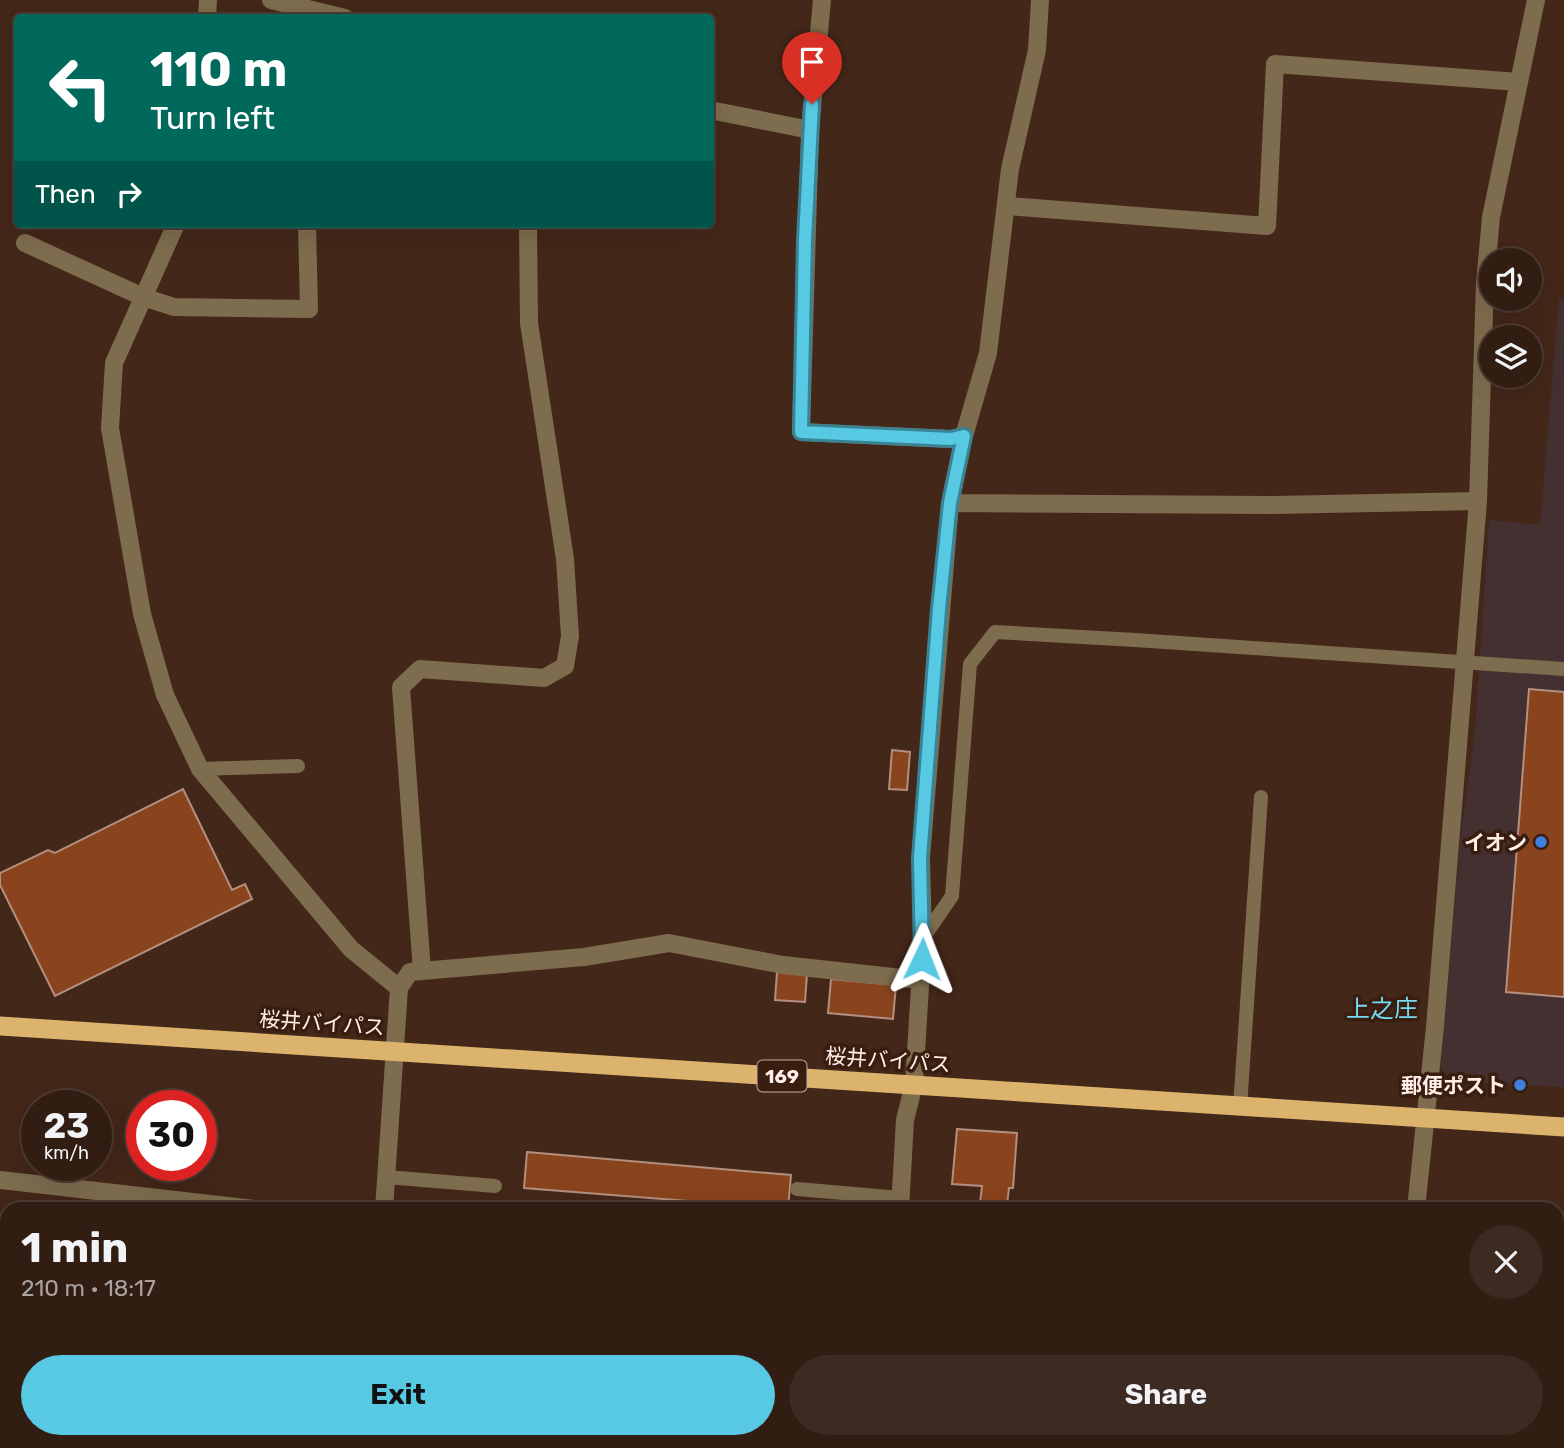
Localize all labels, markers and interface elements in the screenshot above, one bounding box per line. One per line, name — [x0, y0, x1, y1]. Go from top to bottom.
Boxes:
pin — [782, 32, 842, 104]
text: 110 m — [150, 40, 287, 98]
icon: left — [35, 42, 126, 133]
icon: arrive — [793, 43, 831, 81]
text: Turn left — [150, 99, 275, 137]
icon: right — [110, 175, 148, 213]
text: Then — [35, 179, 96, 210]
map controls — [1479, 248, 1542, 388]
button: sound — [1479, 248, 1542, 311]
button: layers — [1479, 325, 1542, 388]
place label: イオン — [1464, 830, 1527, 855]
marker: イオン — [1533, 834, 1549, 850]
position arrow — [885, 922, 959, 996]
district label: 上之庄 — [1346, 995, 1418, 1023]
street label: 桜井バイパス — [258, 1006, 386, 1040]
street label: 桜井バイパス — [824, 1043, 952, 1077]
road number: 169 — [758, 1060, 806, 1092]
place label: 郵便ポスト — [1401, 1073, 1506, 1098]
marker: 郵便ポスト — [1512, 1077, 1528, 1093]
speed limit sign: 30 — [126, 1090, 217, 1181]
text: 23 — [44, 1105, 89, 1147]
text: km/h — [44, 1142, 89, 1164]
text: 1 min — [21, 1223, 128, 1273]
button: close — [1469, 1225, 1543, 1299]
text: 210 m · 18:17 — [21, 1274, 156, 1302]
button: Exit — [21, 1355, 775, 1435]
button: Share — [789, 1355, 1543, 1435]

